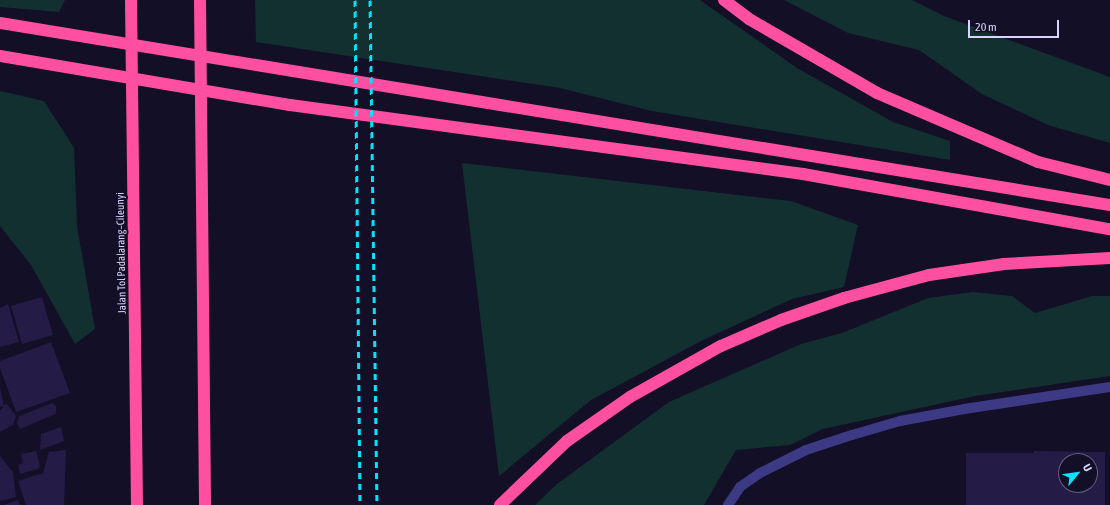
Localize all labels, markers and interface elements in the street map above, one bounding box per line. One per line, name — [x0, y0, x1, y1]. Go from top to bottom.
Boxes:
scale bar — [970, 12, 1061, 38]
text: 20 m — [975, 20, 997, 34]
street label: Jalan Tol Padalarang–Cileunyi — [113, 192, 129, 314]
north arrow — [1058, 453, 1098, 493]
text: U — [1081, 462, 1094, 473]

